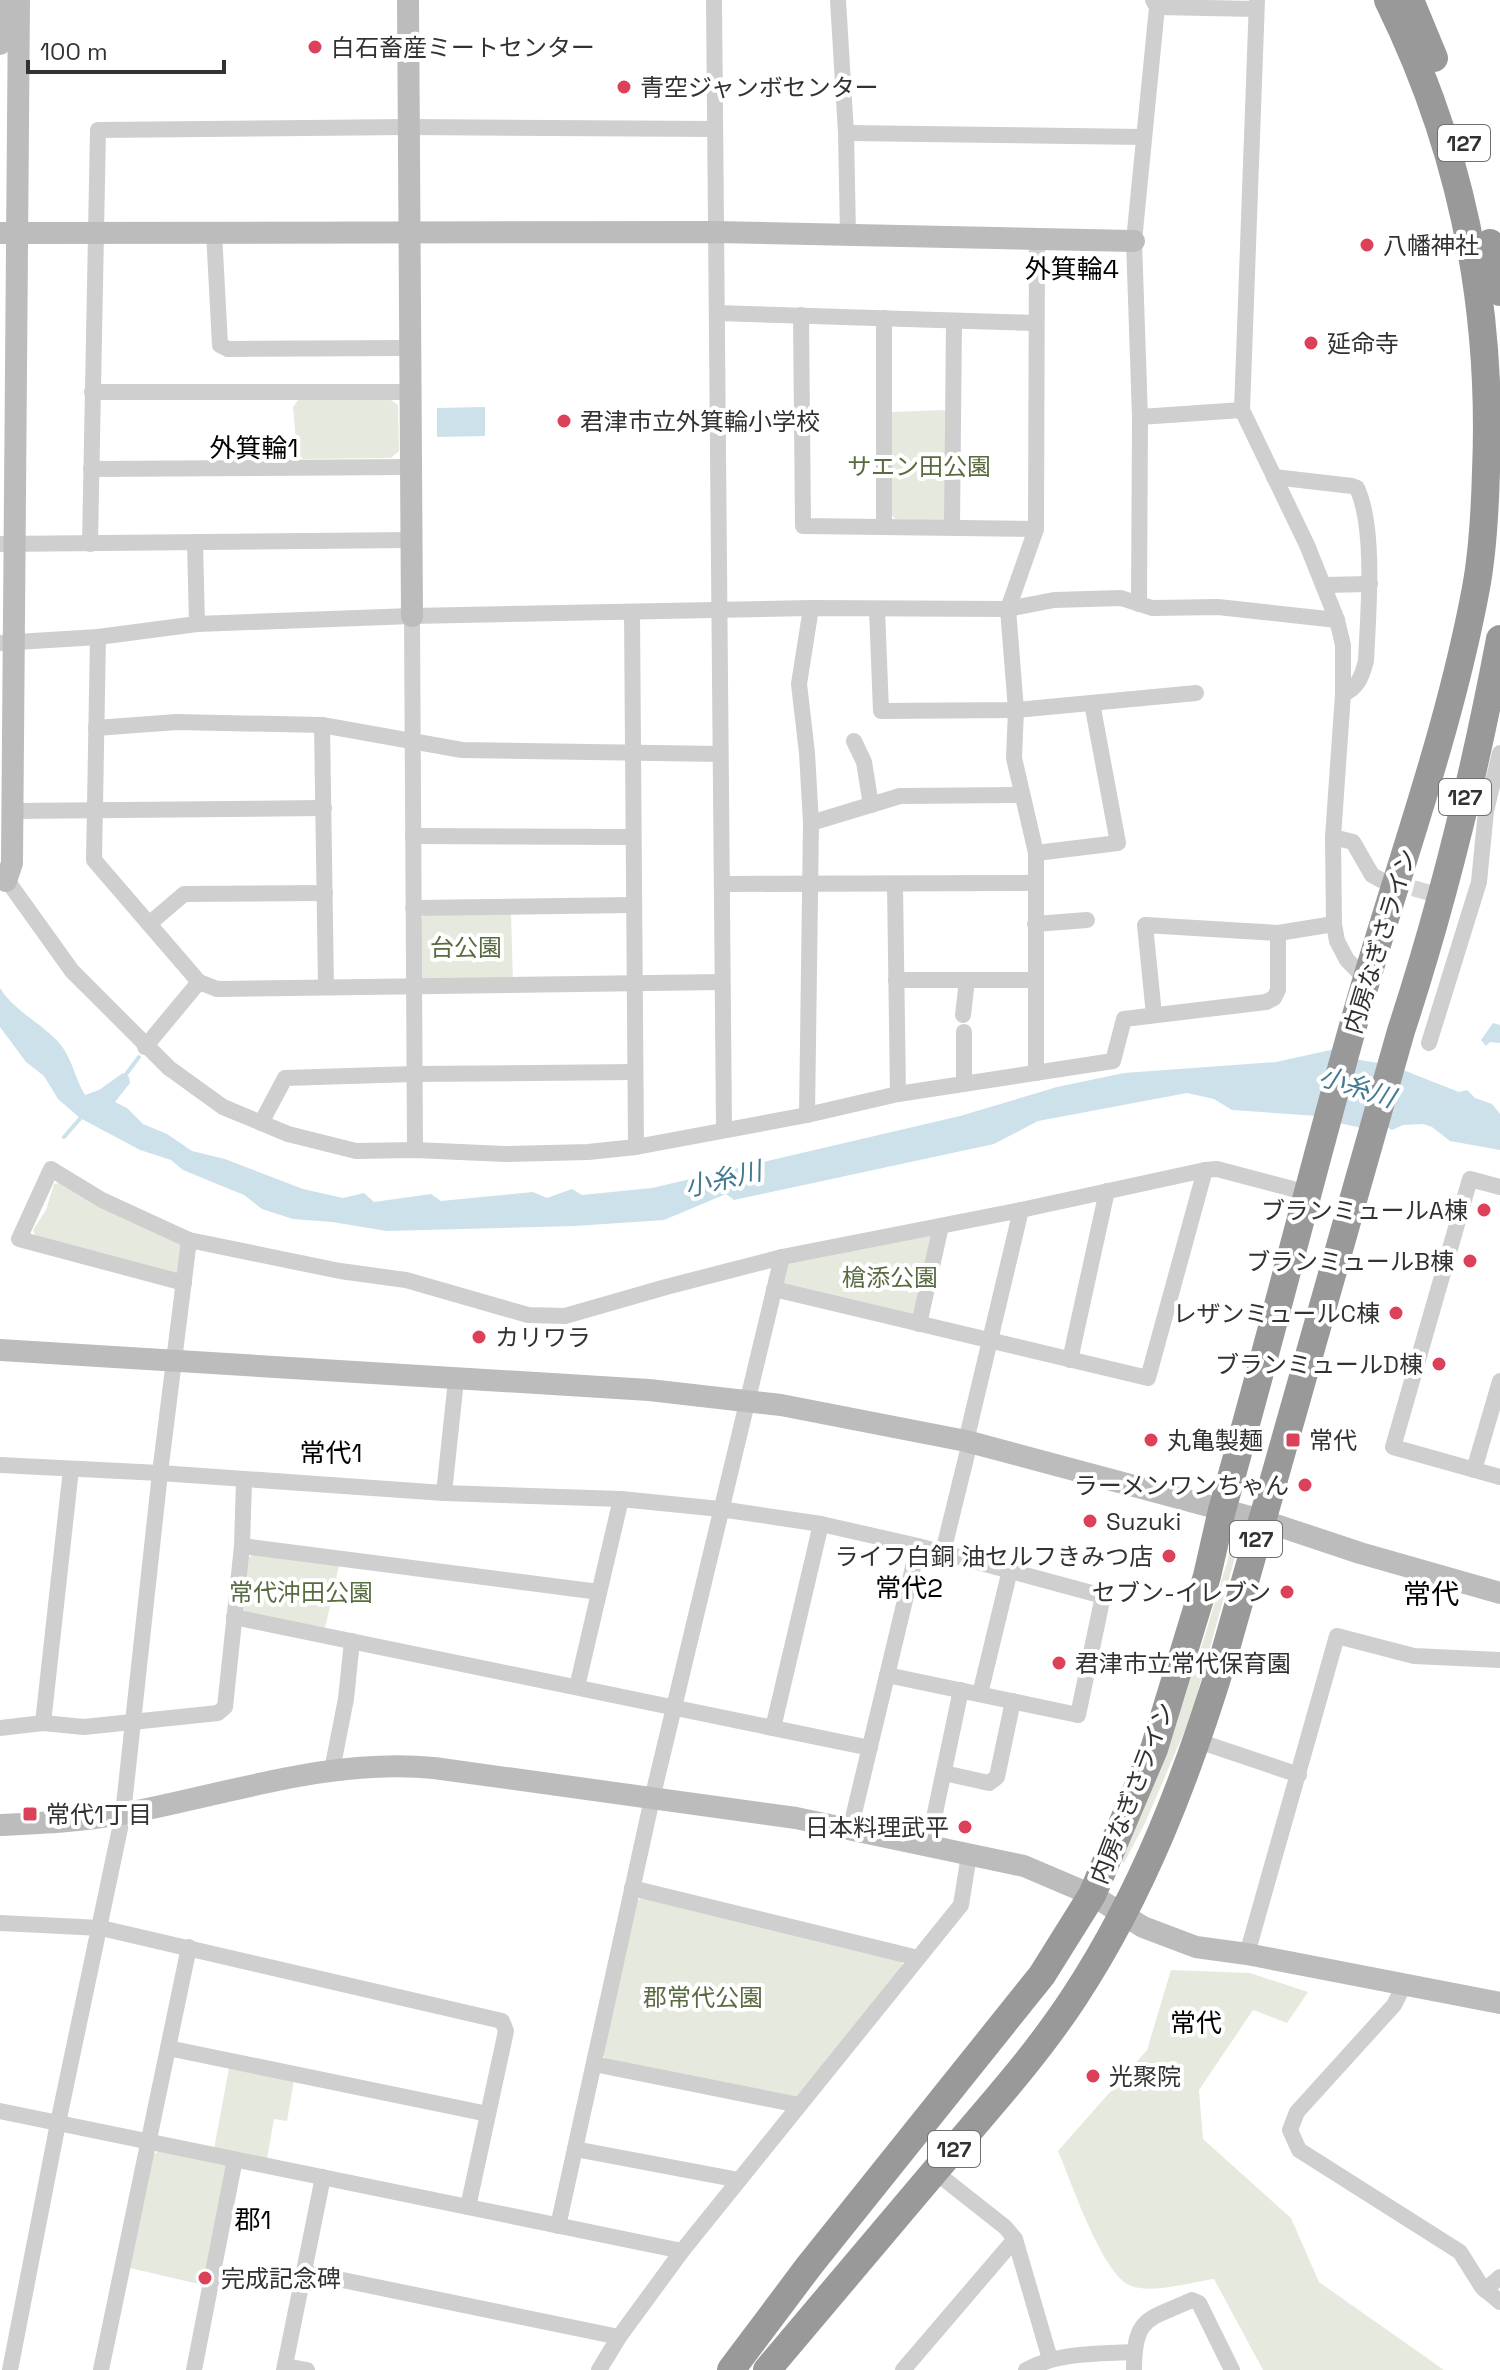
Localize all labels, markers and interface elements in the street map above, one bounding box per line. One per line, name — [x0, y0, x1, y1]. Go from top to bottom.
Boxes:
scale bar — [28, 24, 224, 74]
place label: 白石畜産ミートセンター — [331, 32, 595, 63]
text: 100 m — [40, 36, 108, 67]
marker: 白石畜産ミートセンター — [306, 38, 324, 56]
place label: 青空ジャンボセンター — [640, 72, 879, 103]
marker: 青空ジャンボセンター — [615, 78, 633, 96]
road number: 127 — [1438, 125, 1490, 161]
place label: 八幡神社 — [1383, 230, 1479, 261]
marker: 八幡神社 — [1358, 236, 1376, 254]
district label: 外箕輪4 — [1025, 252, 1119, 286]
place label: 延命寺 — [1327, 328, 1399, 359]
marker: 延命寺 — [1302, 334, 1320, 352]
place label: 君津市立外箕輪小学校 — [580, 406, 820, 437]
marker: 君津市立外箕輪小学校 — [555, 412, 573, 430]
district label: 外箕輪1 — [210, 431, 298, 465]
park label: サエン田公園 — [847, 451, 991, 482]
road number: 127 — [1439, 779, 1491, 815]
street label: 内房なぎさライン — [1337, 845, 1423, 1037]
park label: 台公園 — [430, 932, 502, 963]
water label: 小糸川 — [1315, 1059, 1402, 1116]
water label: 小糸川 — [681, 1153, 768, 1204]
place label: ブランミュールA棟 — [1261, 1195, 1468, 1226]
marker: ブランミュールA棟 — [1475, 1201, 1493, 1219]
place label: ブランミュールB棟 — [1246, 1246, 1454, 1277]
marker: ブランミュールB棟 — [1461, 1252, 1479, 1270]
park label: 槍添公園 — [842, 1262, 938, 1293]
place label: レザンミュールC棟 — [1173, 1298, 1380, 1329]
marker: レザンミュールC棟 — [1387, 1304, 1405, 1322]
place label: カリワラ — [495, 1322, 591, 1353]
marker: カリワラ — [470, 1328, 488, 1346]
place label: ブランミュールD棟 — [1215, 1349, 1423, 1380]
marker: ブランミュールD棟 — [1430, 1355, 1448, 1373]
place label: 丸亀製麺 — [1167, 1425, 1263, 1456]
place label: 常代 — [1309, 1425, 1357, 1456]
marker: 丸亀製麺 — [1142, 1431, 1160, 1449]
marker: 常代 — [1284, 1431, 1302, 1449]
district label: 常代1 — [300, 1436, 362, 1470]
place label: ラーメンワンちゃん — [1074, 1470, 1289, 1501]
marker: ラーメンワンちゃん — [1296, 1476, 1314, 1494]
place label: Suzuki — [1106, 1506, 1181, 1537]
marker: Suzuki — [1081, 1512, 1099, 1530]
road number: 127 — [1230, 1521, 1282, 1557]
place label: ライフ白銅 油セルフきみつ店 — [835, 1541, 1153, 1572]
marker: ライフ白銅 油セルフきみつ店 — [1160, 1547, 1178, 1565]
district label: 常代2 — [875, 1571, 943, 1605]
district label: 常代 — [1403, 1576, 1459, 1612]
park label: 常代沖田公園 — [229, 1577, 373, 1608]
place label: セブン-イレブン — [1092, 1577, 1271, 1608]
marker: セブン-イレブン — [1278, 1583, 1296, 1601]
place label: 君津市立常代保育園 — [1075, 1648, 1291, 1679]
marker: 君津市立常代保育園 — [1050, 1654, 1068, 1672]
street label: 内房なぎさライン — [1083, 1698, 1181, 1888]
place label: 常代1丁目 — [46, 1799, 152, 1830]
marker: 常代1丁目 — [21, 1805, 39, 1823]
place label: 日本料理武平 — [805, 1812, 949, 1843]
marker: 日本料理武平 — [956, 1818, 974, 1836]
park label: 郡常代公園 — [643, 1982, 763, 2013]
district label: 常代 — [1170, 2006, 1222, 2040]
place label: 光聚院 — [1109, 2061, 1181, 2092]
marker: 光聚院 — [1084, 2067, 1102, 2085]
road number: 127 — [928, 2131, 980, 2167]
district label: 郡1 — [235, 2203, 271, 2237]
place label: 完成記念碑 — [221, 2263, 341, 2294]
marker: 完成記念碑 — [196, 2269, 214, 2287]

